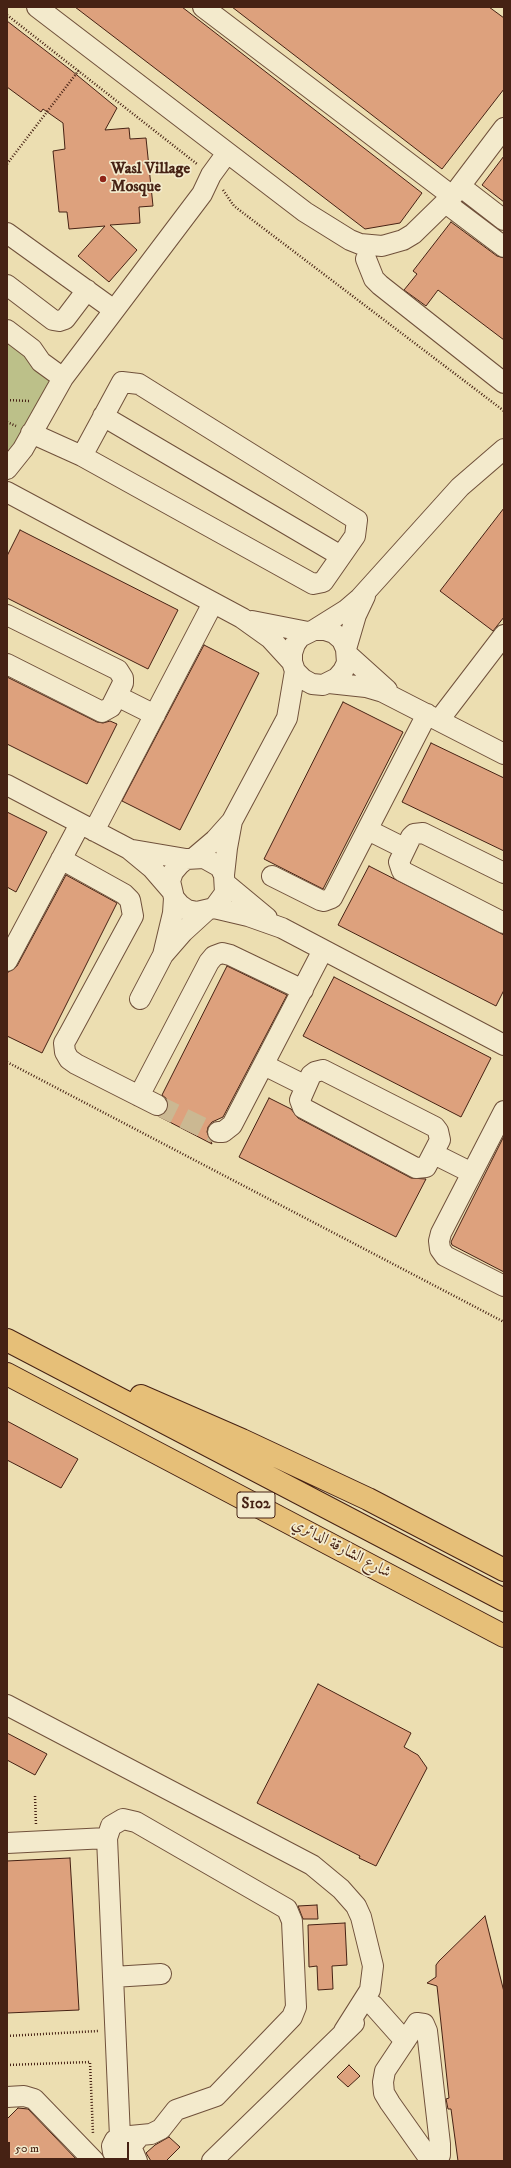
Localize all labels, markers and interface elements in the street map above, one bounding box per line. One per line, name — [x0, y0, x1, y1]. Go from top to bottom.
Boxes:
place label: Wasl Village Mosque — [111, 160, 190, 198]
marker: Wasl Village Mosque — [98, 174, 108, 184]
road number: S102 — [237, 1492, 275, 1518]
street label: شارع الشارقة الدائري — [288, 1515, 394, 1583]
scale bar — [10, 2134, 131, 2160]
text: 50 m — [15, 2141, 39, 2156]

